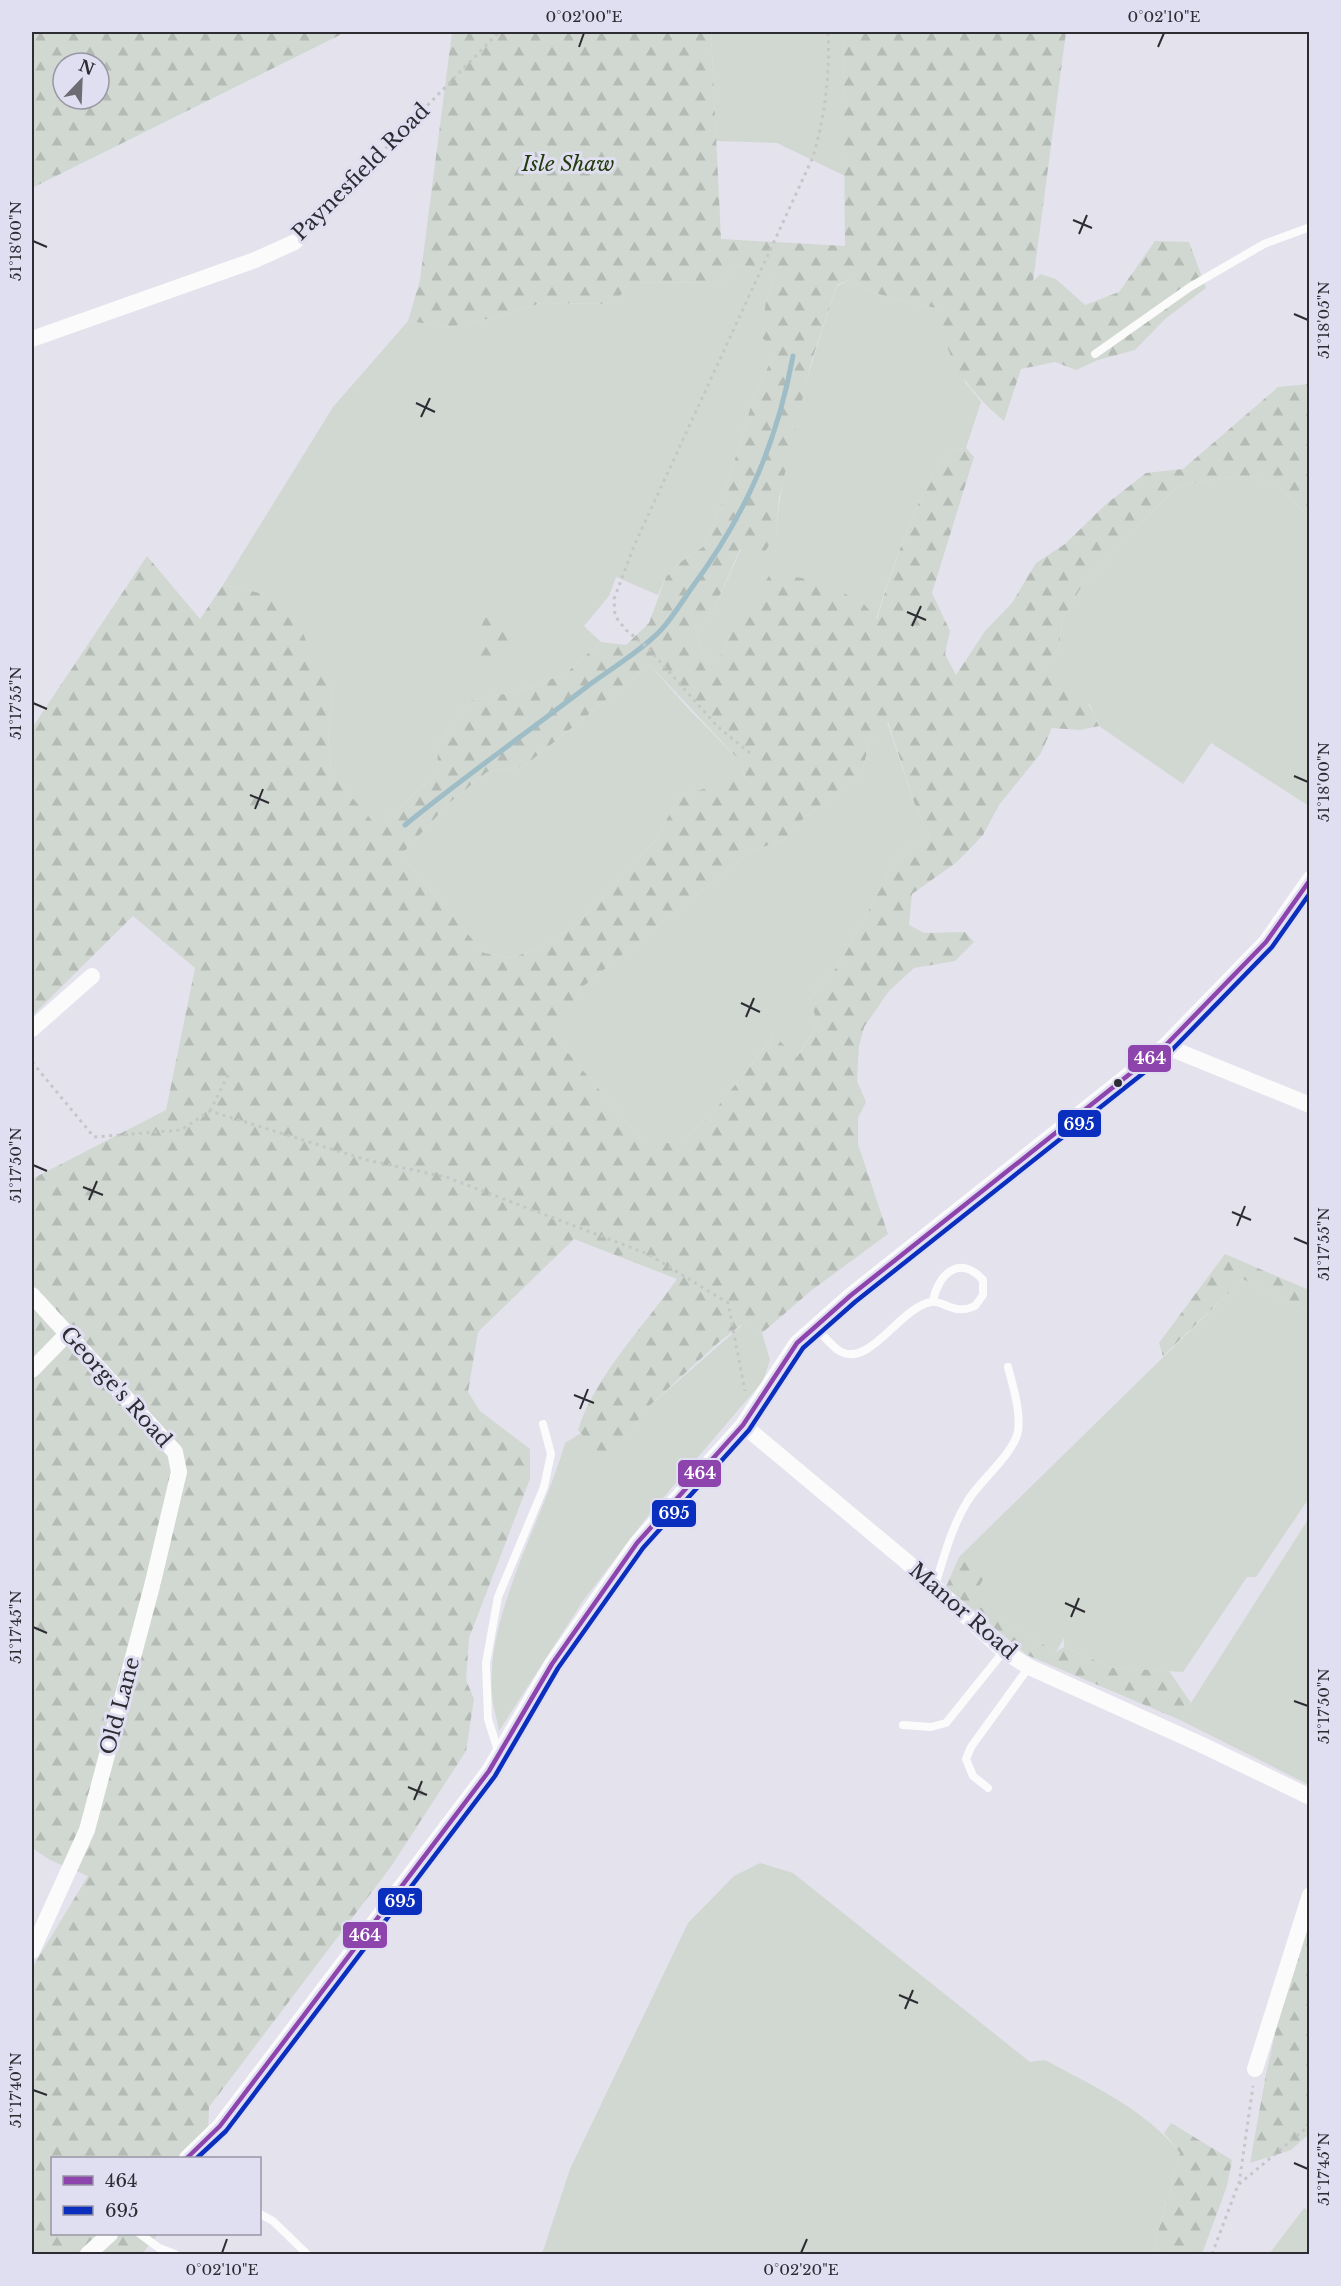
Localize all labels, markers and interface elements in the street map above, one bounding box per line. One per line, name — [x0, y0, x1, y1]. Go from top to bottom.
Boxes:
text: 0°02'00"E — [546, 7, 623, 26]
text: 0°02'10"E — [1128, 7, 1201, 26]
north arrow — [51, 51, 111, 111]
text: N — [76, 55, 98, 79]
street label: Paynesfield Road — [287, 98, 435, 246]
park label: Isle Shaw — [521, 151, 614, 177]
text: 51°18'00"N — [6, 201, 25, 281]
text: 51°18'05"N — [1314, 281, 1333, 359]
text: 51°17'55"N — [6, 666, 25, 740]
text: 51°18'00"N — [1314, 742, 1333, 822]
line badge: 464 — [1127, 1044, 1172, 1073]
text: 464 — [1134, 1048, 1166, 1068]
unlabelled marker — [1112, 1077, 1124, 1089]
line badge: 695 — [1057, 1109, 1102, 1138]
text: 695 — [1063, 1114, 1095, 1134]
text: 51°17'50"N — [6, 1127, 25, 1203]
text: 51°17'55"N — [1314, 1207, 1333, 1281]
street label: George's Road — [55, 1321, 177, 1453]
line badge: 464 — [677, 1459, 722, 1488]
text: 464 — [684, 1463, 716, 1483]
line badge: 695 — [651, 1499, 697, 1528]
text: 695 — [658, 1503, 690, 1523]
street label: Manor Road — [904, 1557, 1022, 1665]
text: 51°17'45"N — [6, 1590, 25, 1664]
street label: Old Lane — [94, 1654, 146, 1758]
text: 51°17'50"N — [1314, 1668, 1333, 1744]
line badge: 695 — [377, 1887, 423, 1916]
text: 695 — [384, 1891, 416, 1911]
line badge: 464 — [342, 1921, 388, 1949]
text: 464 — [349, 1925, 381, 1945]
text: 51°17'40"N — [6, 2052, 25, 2128]
text: 51°17'45"N — [1314, 2132, 1333, 2206]
legend — [51, 2157, 261, 2235]
text: 464 — [105, 2170, 138, 2192]
text: 695 — [105, 2200, 138, 2222]
text: 0°02'10"E — [186, 2260, 259, 2279]
text: 0°02'20"E — [763, 2260, 839, 2279]

